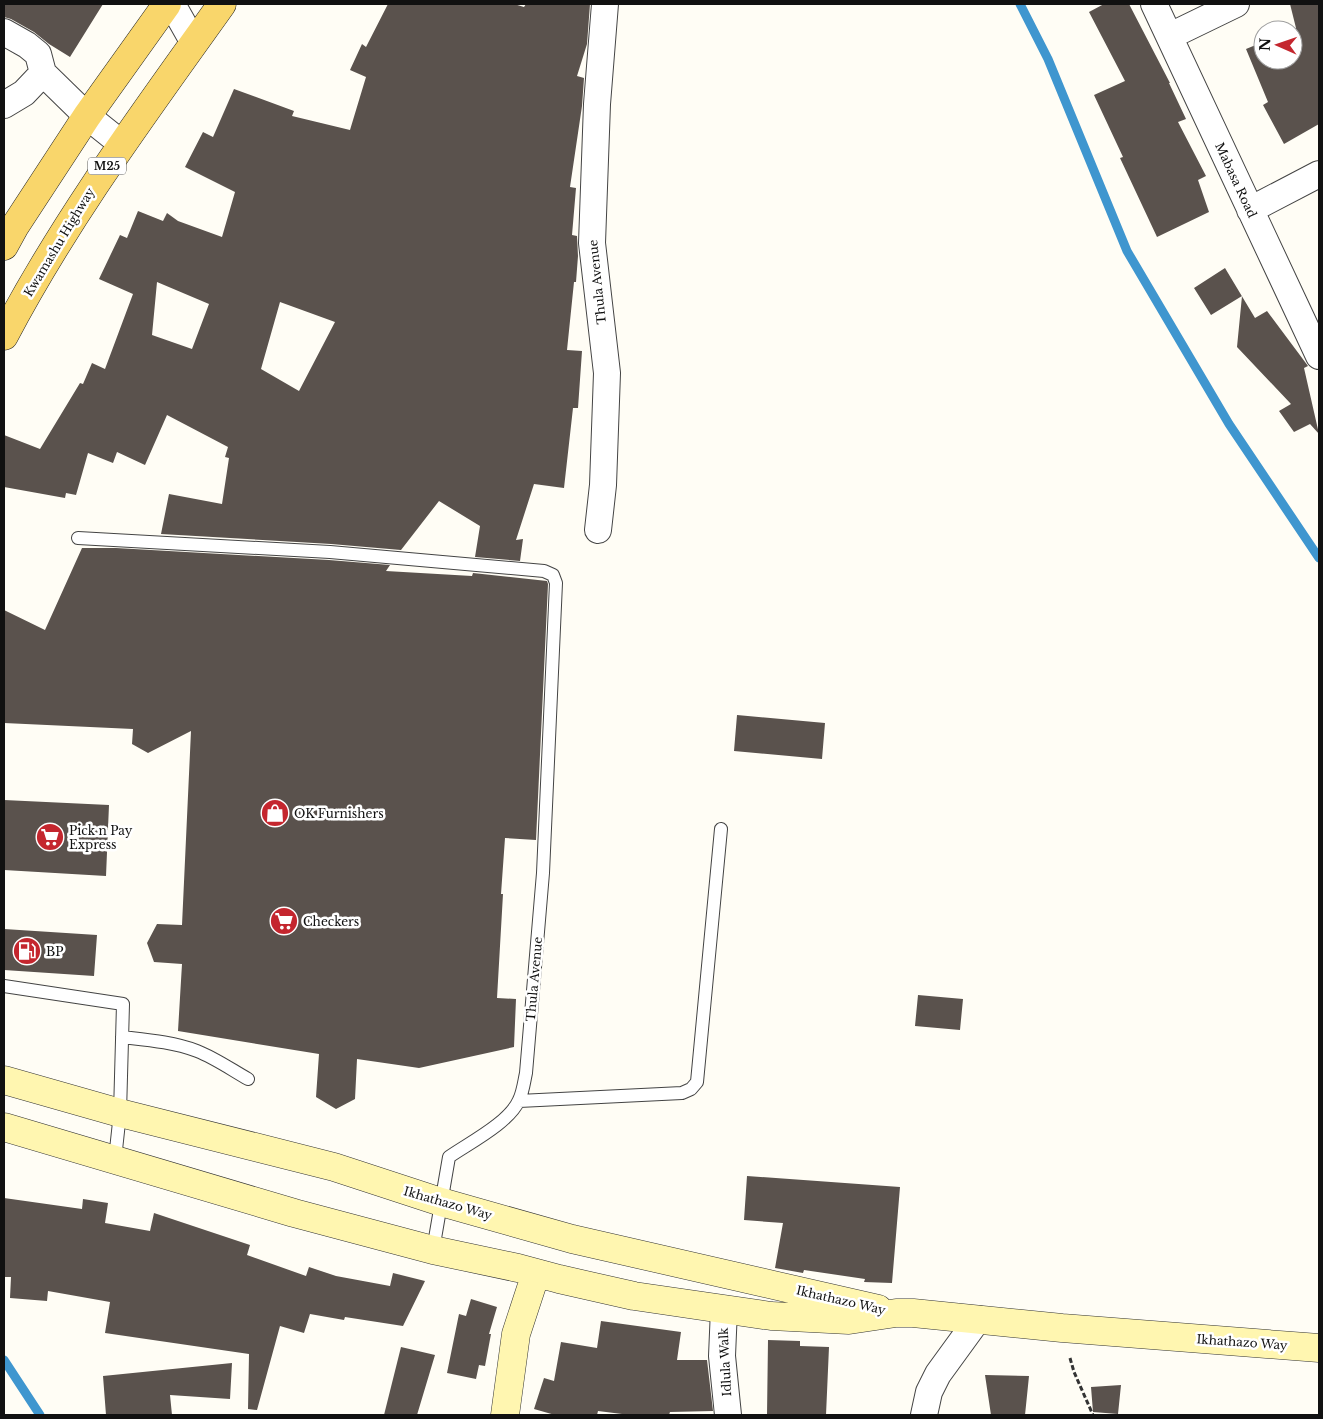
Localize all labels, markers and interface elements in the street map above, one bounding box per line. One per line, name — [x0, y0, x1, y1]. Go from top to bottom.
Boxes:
north arrow — [1253, 20, 1303, 70]
text: N — [1256, 38, 1274, 51]
street label: Mabasa Road — [1212, 140, 1260, 220]
road number: M25 — [88, 158, 126, 175]
street label: Kwamashu Highway — [20, 184, 98, 299]
street label: Thula Avenue — [585, 239, 609, 325]
shop icon: OK Furnishers — [260, 798, 290, 828]
place label: OK Furnishers — [294, 806, 384, 821]
supermarket icon: Pick n Pay Express — [35, 822, 65, 852]
place label: Pick n Pay Express — [69, 823, 133, 852]
supermarket icon: Checkers — [269, 906, 299, 936]
place label: Checkers — [303, 914, 359, 929]
fuel station icon: BP — [12, 936, 42, 966]
street label: Thula Avenue — [523, 936, 545, 1022]
place label: BP — [46, 944, 63, 959]
street label: Ikhathazo Way — [402, 1183, 494, 1223]
street label: Ikhathazo Way — [795, 1282, 888, 1318]
street label: Idlula Walk — [716, 1327, 734, 1397]
street label: Ikhathazo Way — [1196, 1331, 1288, 1353]

